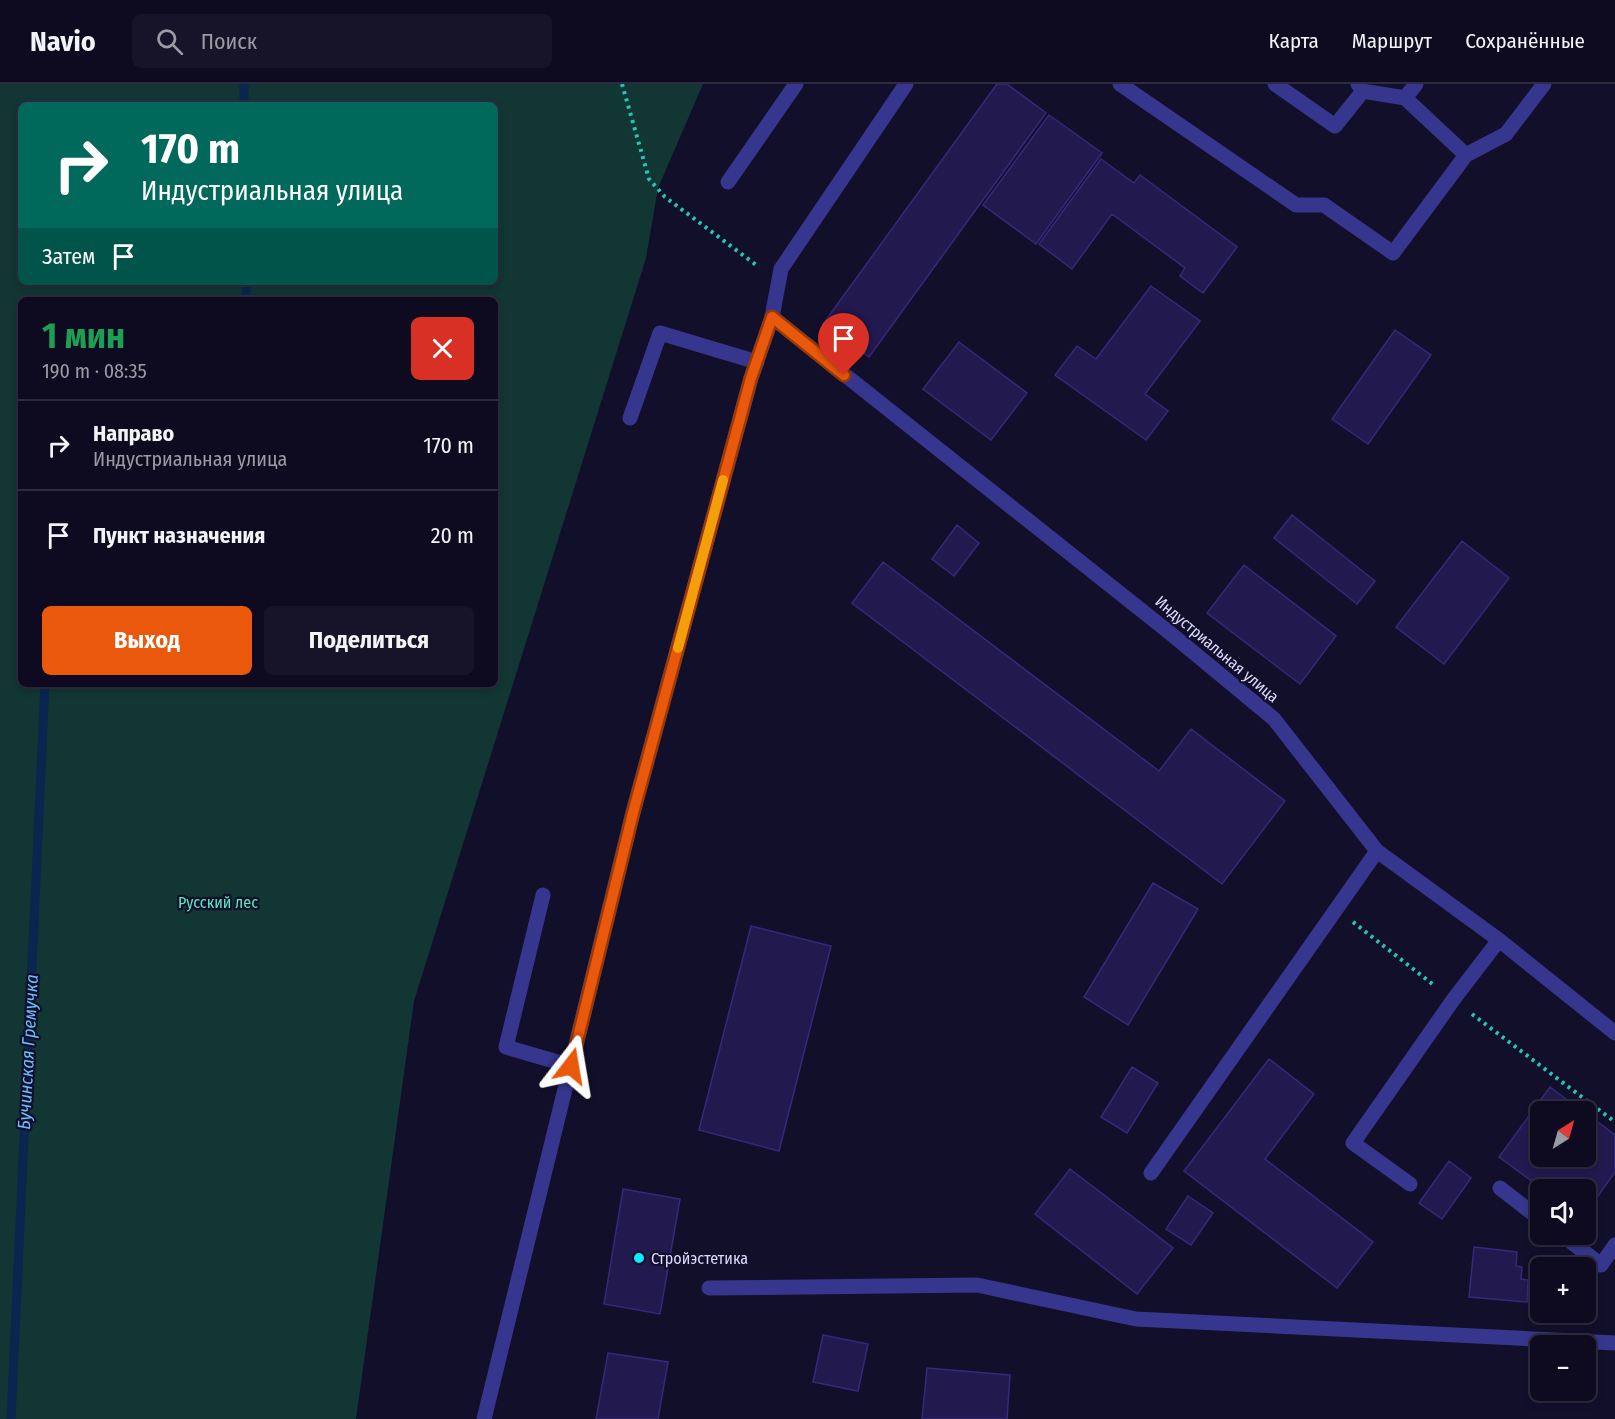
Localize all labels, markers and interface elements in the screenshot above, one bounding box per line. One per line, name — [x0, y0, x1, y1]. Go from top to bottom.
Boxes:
search box — [132, 14, 552, 68]
text: Navio — [30, 25, 96, 58]
icon: search — [153, 25, 186, 58]
text: Поиск — [201, 28, 257, 55]
text: Карта — [1269, 28, 1319, 54]
text: Маршрут — [1352, 28, 1432, 54]
text: Сохранённые — [1465, 28, 1585, 54]
text: 170 m — [141, 124, 240, 174]
icon: right — [42, 126, 120, 204]
text: Индустриальная улица — [141, 175, 403, 207]
icon: arrive — [107, 240, 140, 273]
text: Затем — [42, 243, 95, 270]
pin — [818, 313, 869, 375]
text: 1 мин — [42, 314, 125, 358]
button: close — [411, 317, 474, 380]
icon: arrive — [827, 322, 860, 355]
text: 190 m · 08:35 — [42, 359, 147, 383]
text: Направо — [93, 420, 174, 447]
icon: right — [42, 429, 75, 462]
text: 170 m — [423, 432, 474, 459]
text: Индустриальная улица — [93, 447, 287, 471]
icon: arrive — [42, 519, 75, 552]
text: Пункт назначения — [93, 522, 265, 549]
text: 20 m — [431, 522, 474, 549]
street label: Индустриальная улица — [1151, 592, 1283, 706]
button: Выход — [42, 606, 252, 675]
button: Поделиться — [264, 606, 474, 675]
park label: Русский лес — [178, 893, 258, 912]
water label: Бучинская Гремучка — [13, 974, 43, 1130]
position arrow — [539, 1034, 603, 1098]
north arrow — [1530, 1101, 1596, 1167]
map controls — [1530, 1101, 1596, 1401]
button: sound — [1530, 1179, 1596, 1245]
place label: Стройэстетика — [651, 1249, 748, 1268]
marker: Стройэстетика — [632, 1251, 646, 1265]
button: + — [1530, 1257, 1596, 1323]
button: − — [1530, 1335, 1596, 1401]

